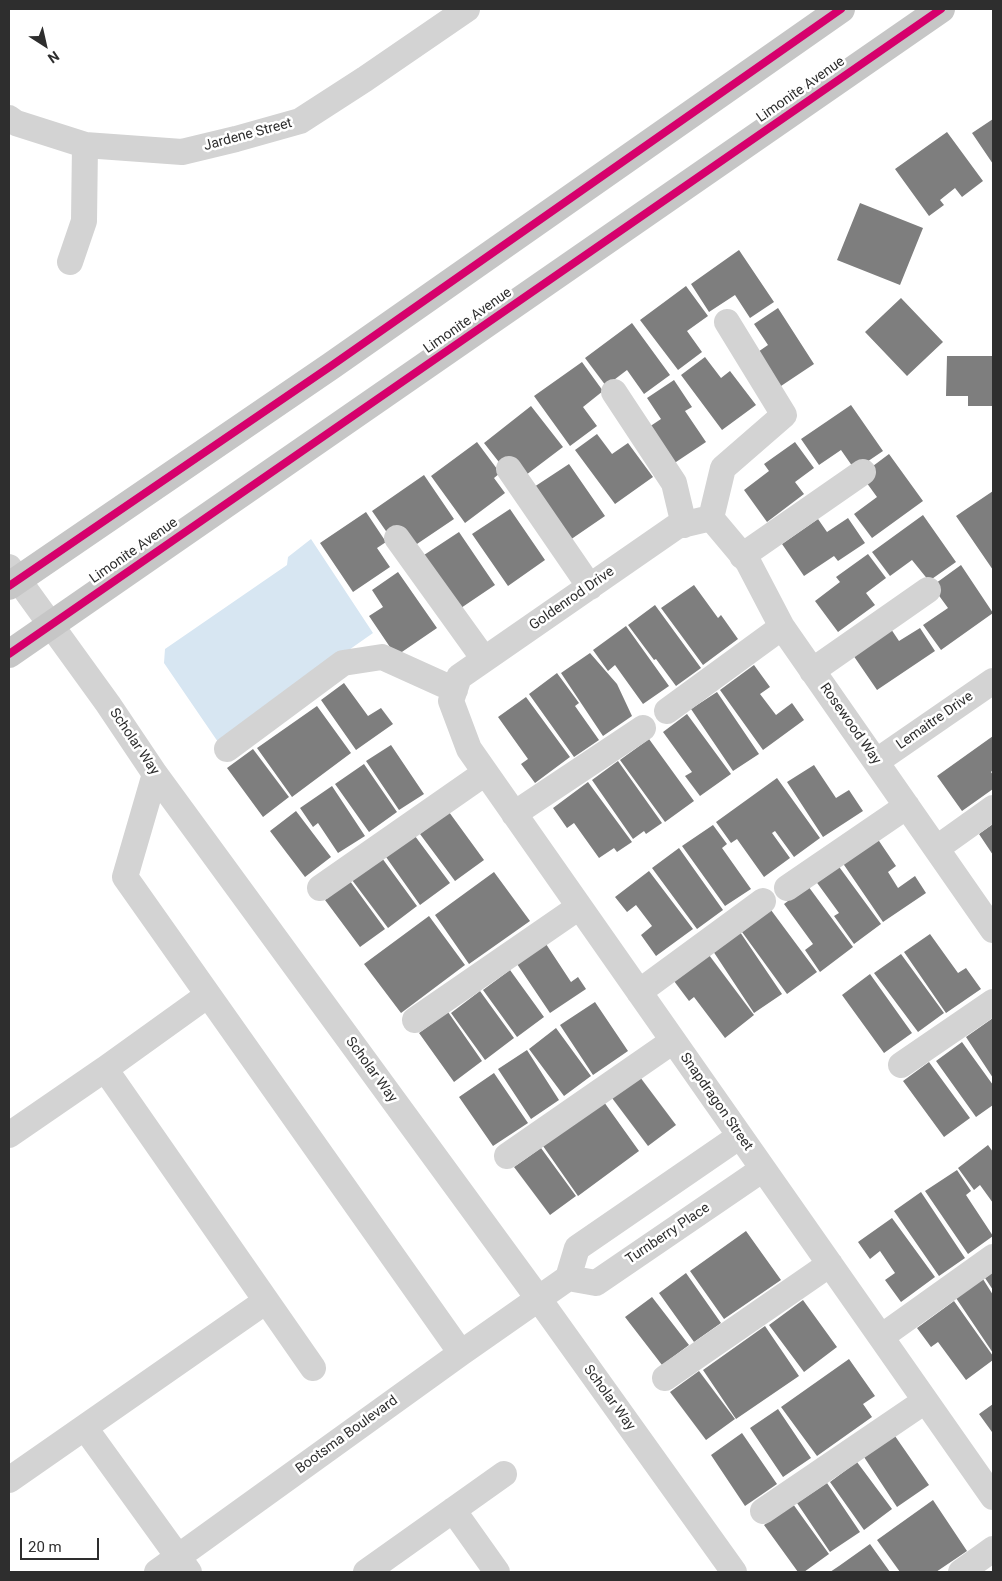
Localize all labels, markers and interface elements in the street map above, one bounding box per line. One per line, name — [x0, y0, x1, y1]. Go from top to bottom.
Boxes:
north arrow — [20, 20, 70, 70]
text: N — [45, 48, 62, 67]
street label: Limonite Avenue — [754, 53, 848, 127]
street label: Jardene Street — [202, 115, 294, 155]
street label: Limonite Avenue — [421, 284, 515, 358]
street label: Limonite Avenue — [87, 514, 181, 588]
street label: Goldenrod Drive — [526, 564, 618, 634]
street label: Rosewood Way — [816, 680, 884, 768]
street label: Lemaitre Drive — [893, 688, 977, 754]
street label: Scholar Way — [106, 705, 162, 779]
street label: Scholar Way — [342, 1034, 400, 1106]
street label: Snapdragon Street — [676, 1050, 756, 1154]
street label: Turnberry Place — [623, 1200, 713, 1268]
street label: Scholar Way — [580, 1362, 638, 1434]
street label: Bootsma Boulevard — [293, 1392, 401, 1478]
scale bar — [22, 1528, 101, 1560]
text: 20 m — [28, 1538, 62, 1556]

